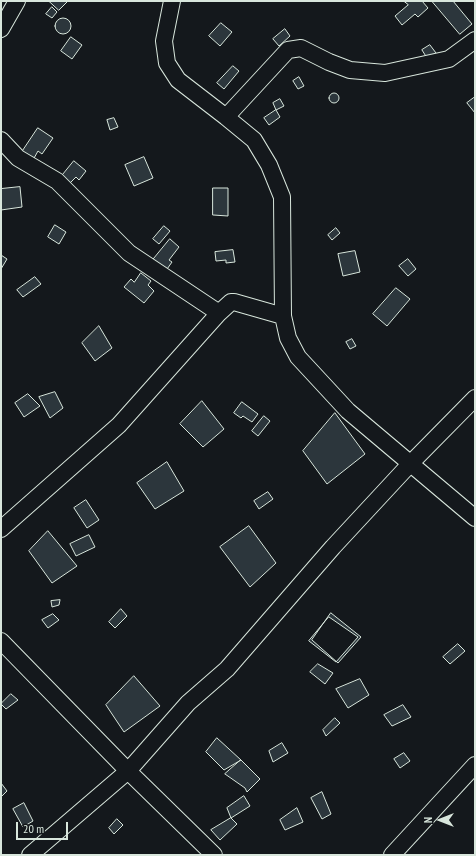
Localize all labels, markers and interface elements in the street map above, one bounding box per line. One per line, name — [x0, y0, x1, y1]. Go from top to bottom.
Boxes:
north arrow — [420, 800, 460, 840]
scale bar — [18, 814, 70, 840]
text: N — [421, 817, 435, 823]
text: 20 m — [23, 821, 44, 836]

